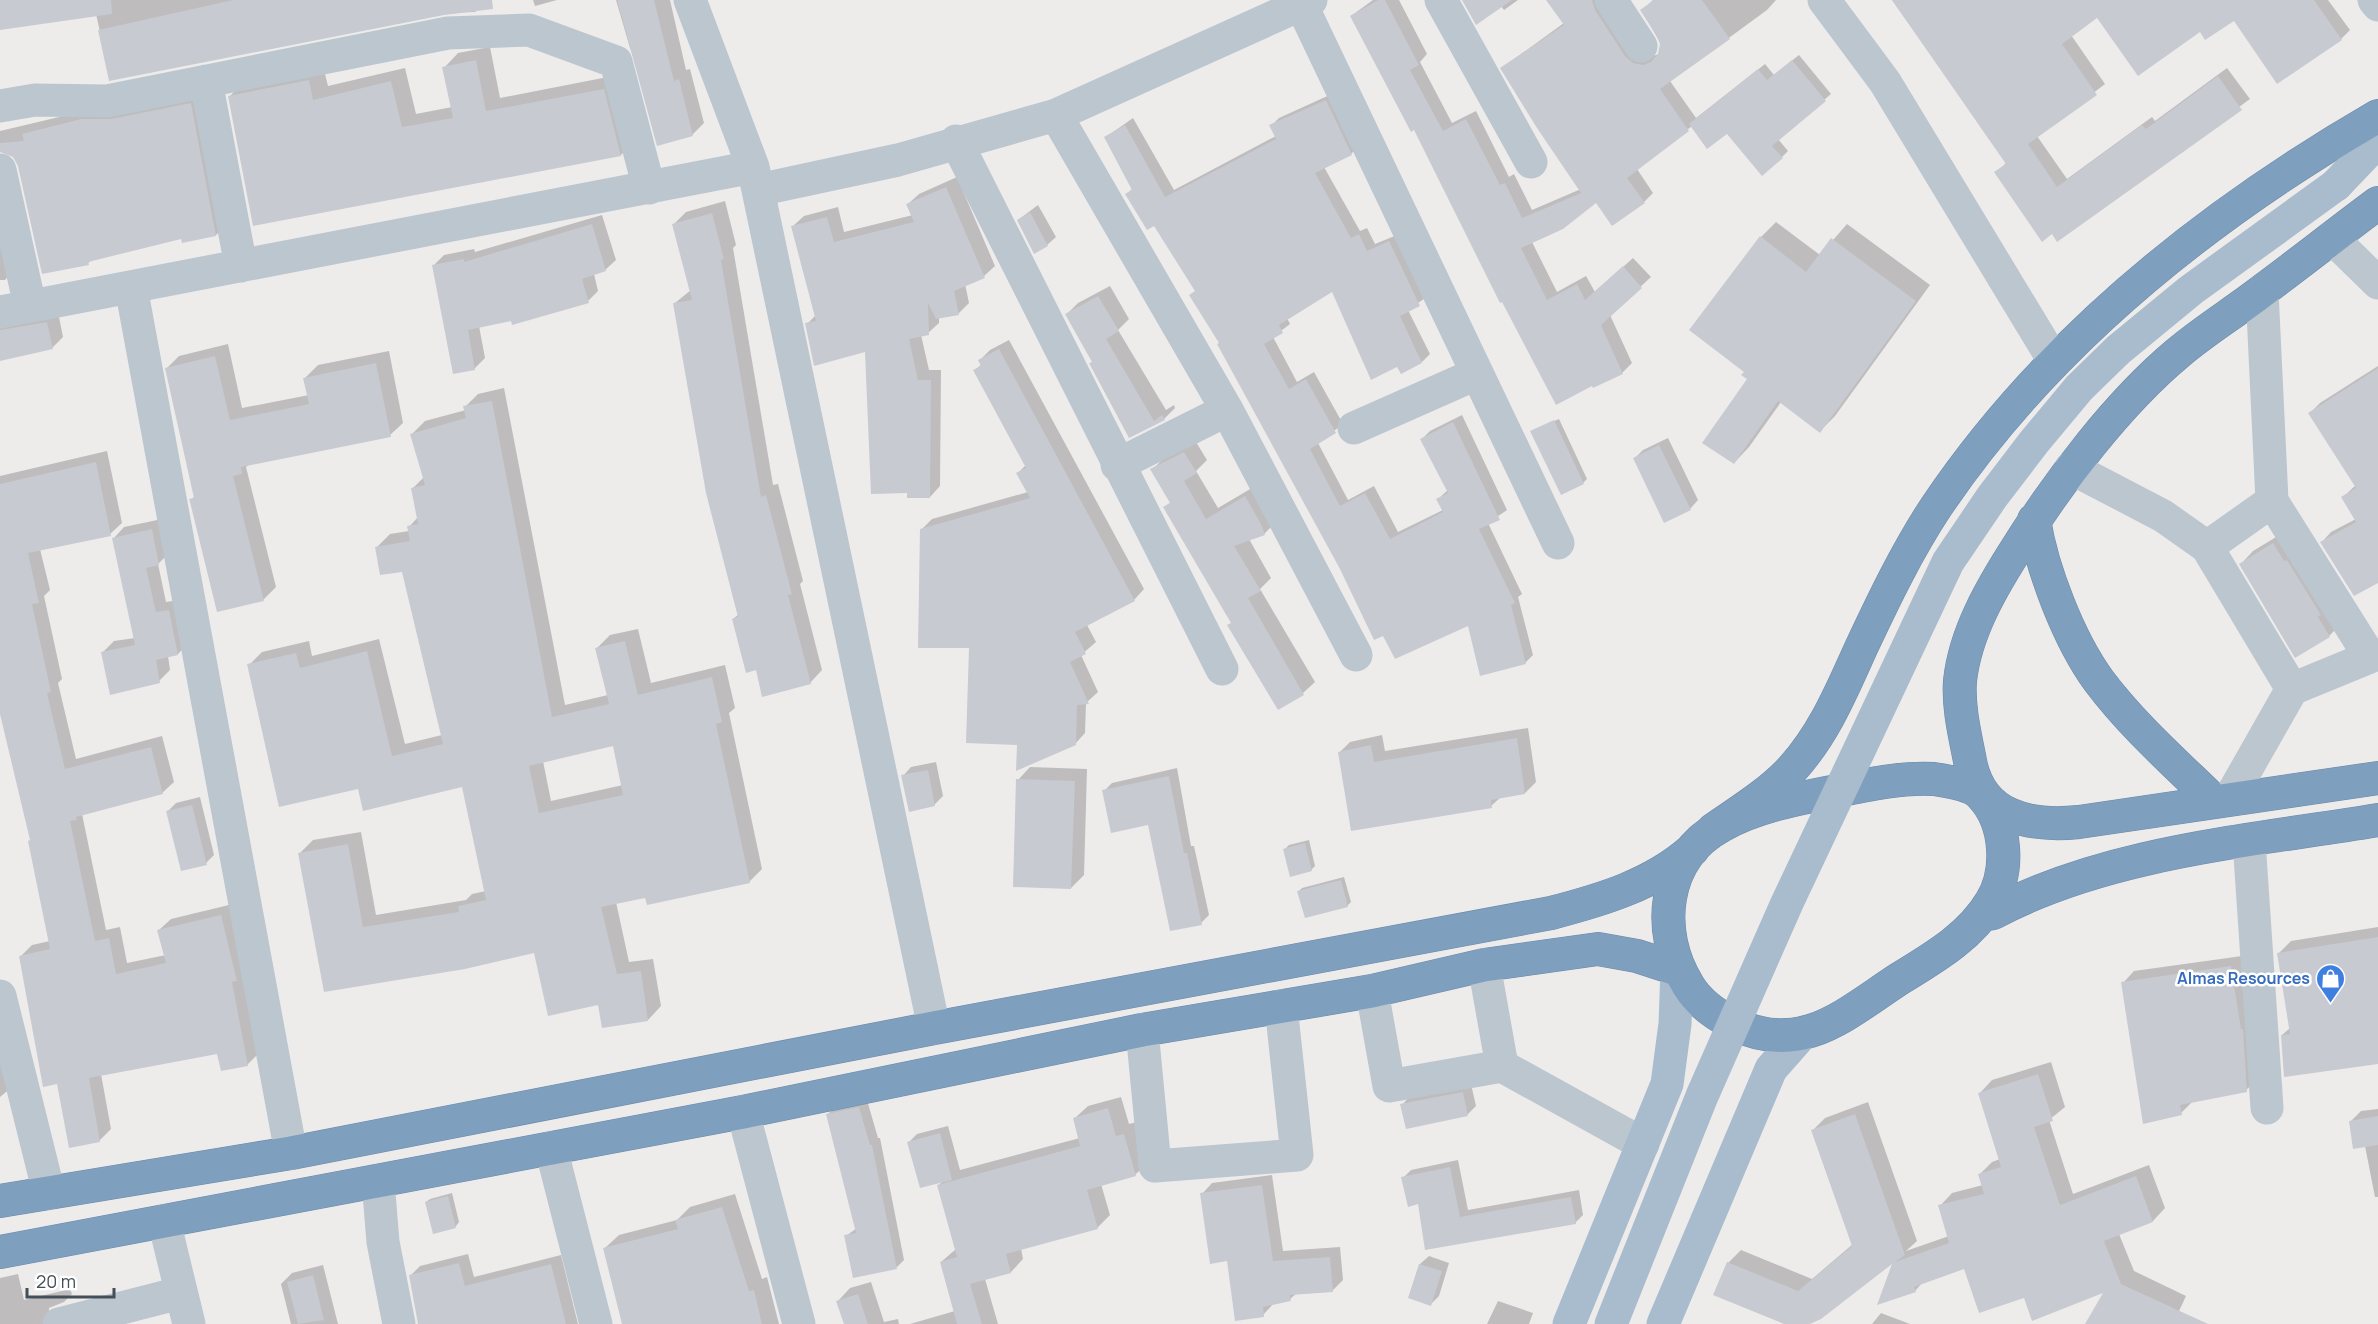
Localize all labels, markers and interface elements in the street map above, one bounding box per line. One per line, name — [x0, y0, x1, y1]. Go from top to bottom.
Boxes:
shop icon: Almas Resources — [2315, 962, 2347, 1004]
place label: Almas Resources — [2177, 967, 2310, 989]
scale bar — [27, 1261, 114, 1299]
text: 20 m — [36, 1269, 76, 1293]

